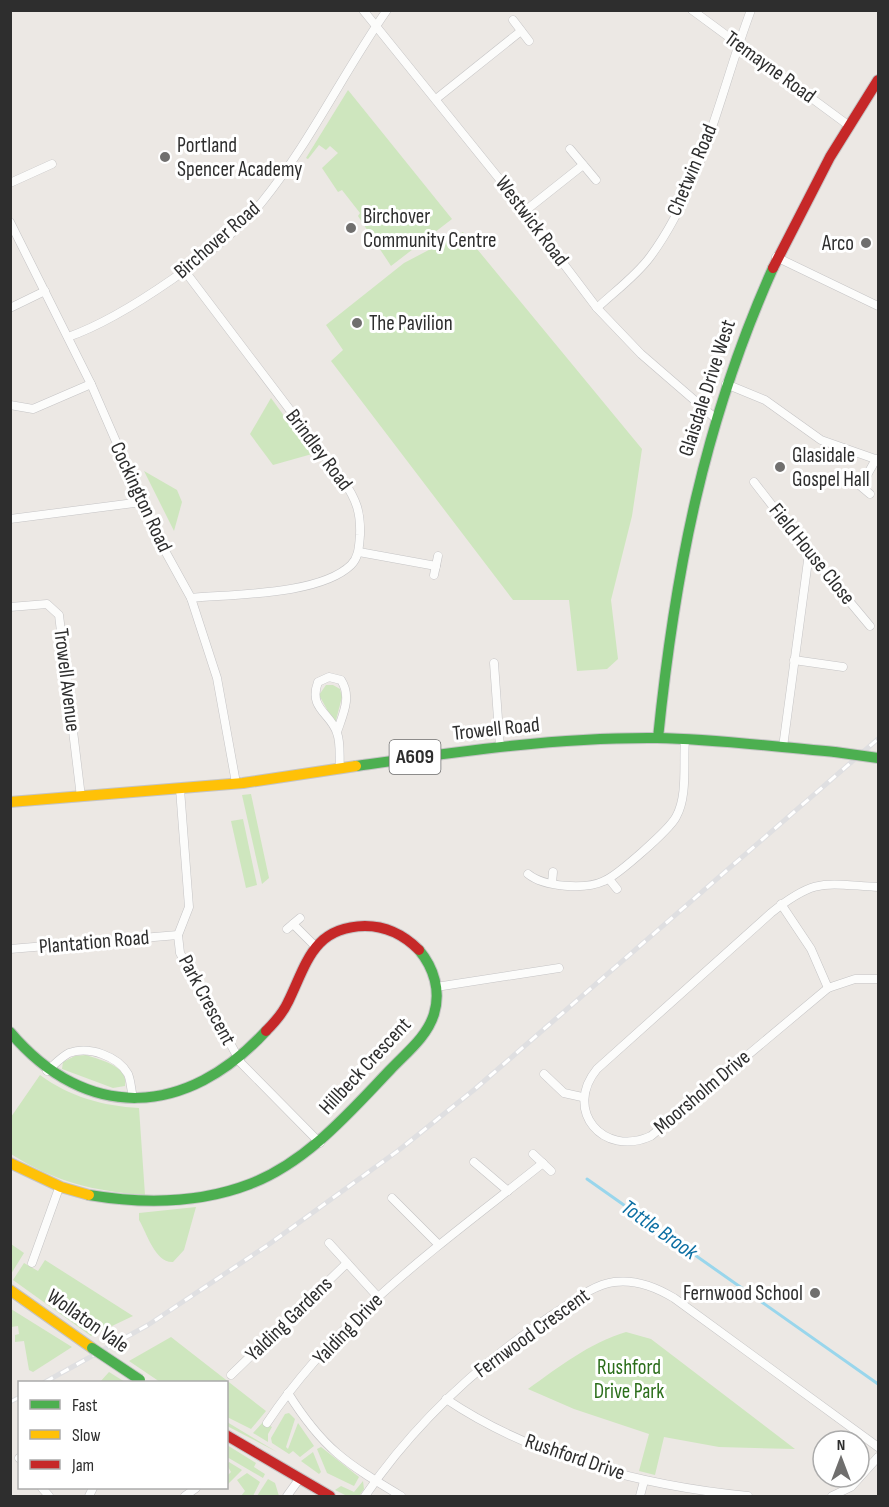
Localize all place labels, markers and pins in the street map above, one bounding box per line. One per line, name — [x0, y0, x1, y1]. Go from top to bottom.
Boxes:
place label: Portland Spencer Academy — [177, 133, 302, 182]
marker: Portland Spencer Academy — [158, 150, 172, 164]
place label: Birchover Community Centre — [363, 204, 496, 253]
marker: Birchover Community Centre — [344, 221, 358, 235]
place label: Arco — [821, 231, 854, 256]
marker: Arco — [859, 236, 873, 250]
place label: The Pavilion — [369, 311, 453, 336]
marker: The Pavilion — [350, 316, 364, 330]
place label: Glasidale Gospel Hall — [792, 443, 870, 492]
marker: Glasidale Gospel Hall — [773, 460, 787, 474]
place label: Fernwood School — [683, 1281, 803, 1306]
marker: Fernwood School — [808, 1286, 822, 1300]

